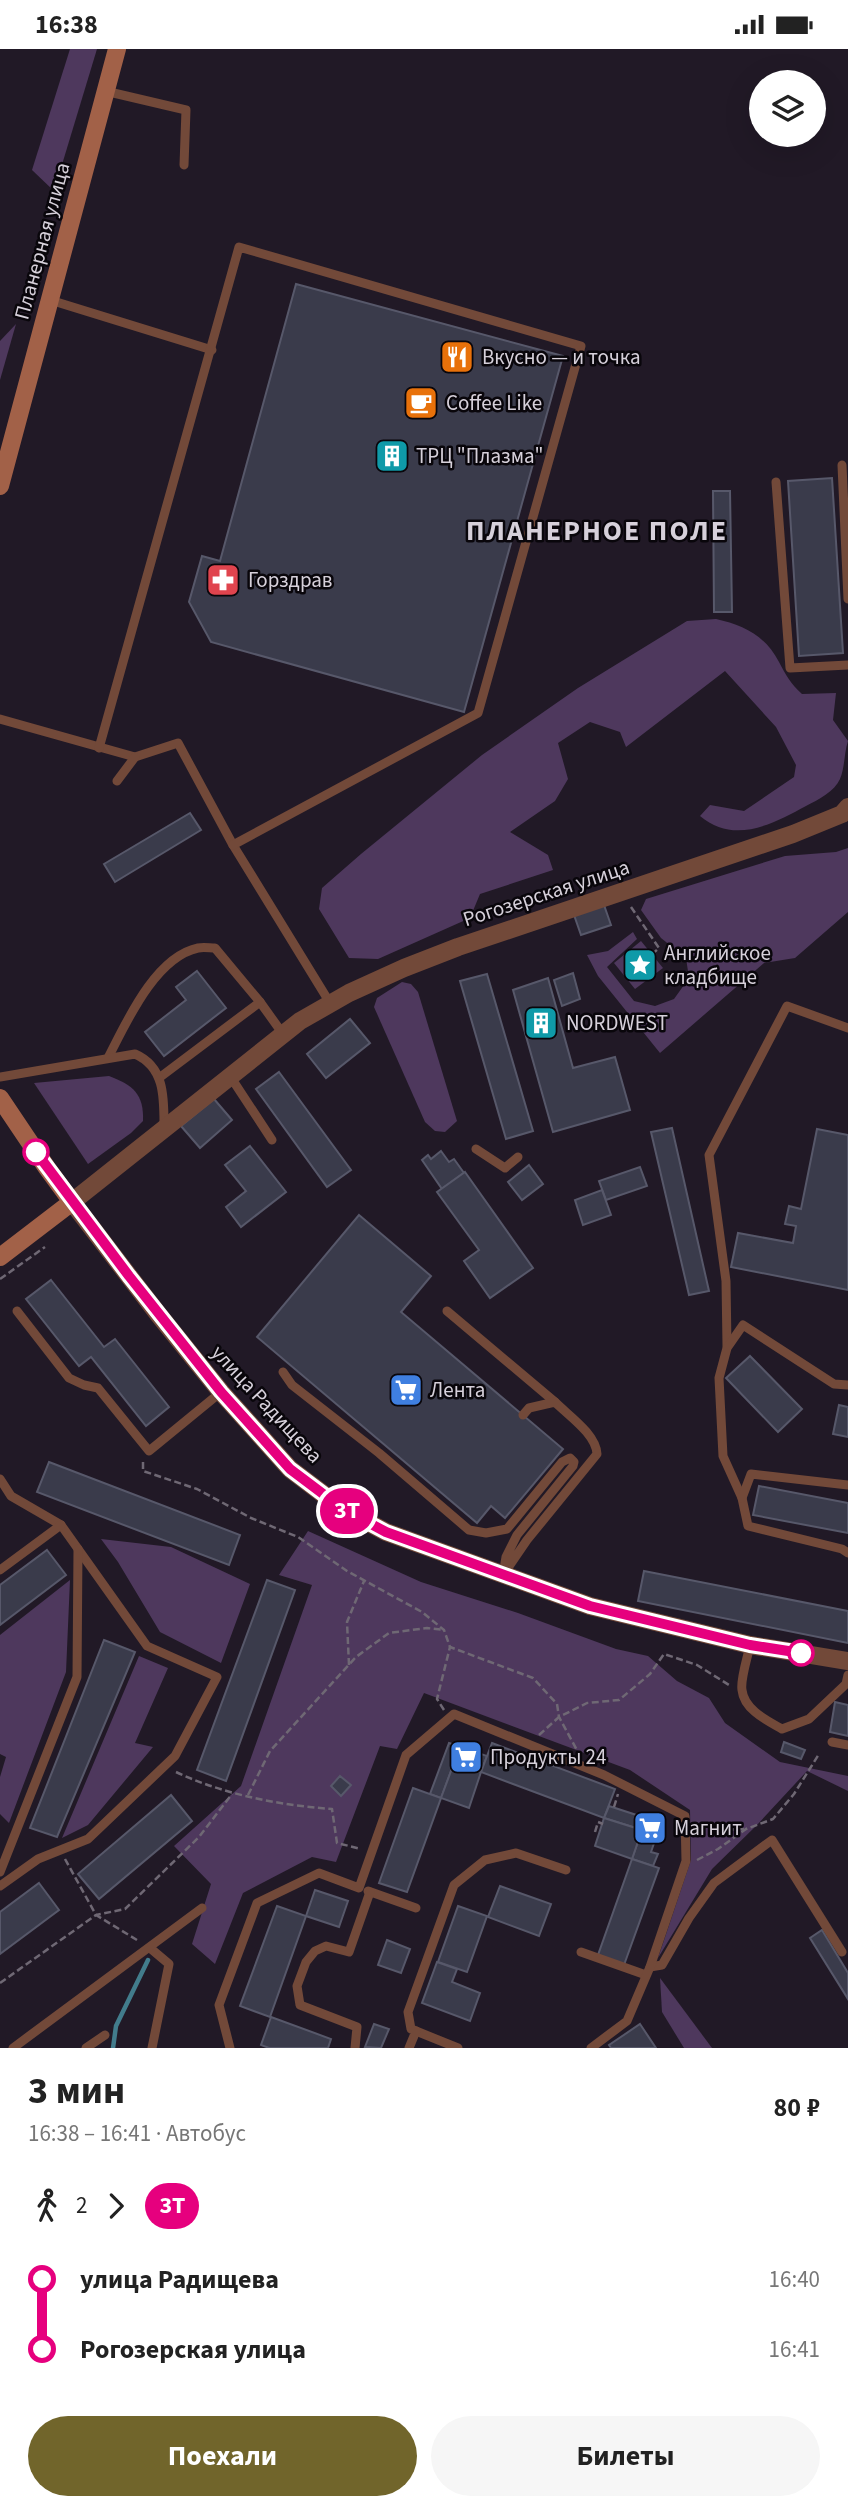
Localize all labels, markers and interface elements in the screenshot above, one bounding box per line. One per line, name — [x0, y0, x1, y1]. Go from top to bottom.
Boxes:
text: 16:38 — [35, 6, 98, 43]
map controls — [749, 70, 826, 147]
button: layers — [749, 70, 826, 147]
street label: Планерная улица — [7, 159, 77, 323]
restaurant icon: Вкусно — и точка — [438, 338, 476, 376]
place label: Вкусно — и точка — [482, 342, 641, 372]
cafe icon: Coffee Like — [402, 384, 440, 422]
place label: Coffee Like — [446, 388, 542, 418]
building icon: ТРЦ "Плазма" — [373, 437, 411, 475]
place label: ТРЦ "Плазма" — [416, 441, 543, 471]
district label: ПЛАНЕРНОЕ ПОЛЕ — [466, 511, 728, 551]
pharmacy icon: Горздрав — [204, 561, 242, 599]
place label: Горздрав — [248, 565, 333, 595]
street label: Рогозерская улица — [459, 852, 633, 934]
place label: Английское кладбище — [664, 938, 771, 992]
place icon: Английское кладбище — [621, 946, 659, 984]
building icon: NORDWEST — [522, 1004, 560, 1042]
place label: NORDWEST — [566, 1008, 668, 1038]
unlabelled marker — [23, 1139, 49, 1165]
street label: улица Радищева — [204, 1338, 330, 1470]
supermarket icon: Лента — [387, 1371, 425, 1409]
place label: Лента — [430, 1375, 485, 1405]
line badge: 3Т — [316, 1488, 378, 1534]
text: 3Т — [334, 1493, 360, 1528]
unlabelled marker — [788, 1640, 814, 1666]
supermarket icon: Продукты 24 — [447, 1738, 485, 1776]
place label: Продукты 24 — [490, 1742, 606, 1772]
supermarket icon: Магнит — [631, 1809, 669, 1847]
place label: Магнит — [674, 1813, 742, 1843]
text: 3 мин — [28, 2064, 125, 2118]
text: 80 ₽ — [774, 2089, 820, 2126]
text: 16:38 – 16:41 · Автобус — [28, 2117, 246, 2150]
icon: walk — [28, 2187, 66, 2225]
icon: forward — [97, 2187, 135, 2225]
text: 3Т — [159, 2188, 185, 2223]
text: 2 — [76, 2189, 87, 2222]
text: улица Радищева — [80, 2261, 279, 2298]
text: 16:40 — [769, 2263, 820, 2296]
text: Рогозерская улица — [80, 2331, 306, 2368]
text: 16:41 — [769, 2333, 820, 2366]
button: Поехали — [28, 2416, 417, 2496]
button: Билеты — [431, 2416, 820, 2496]

